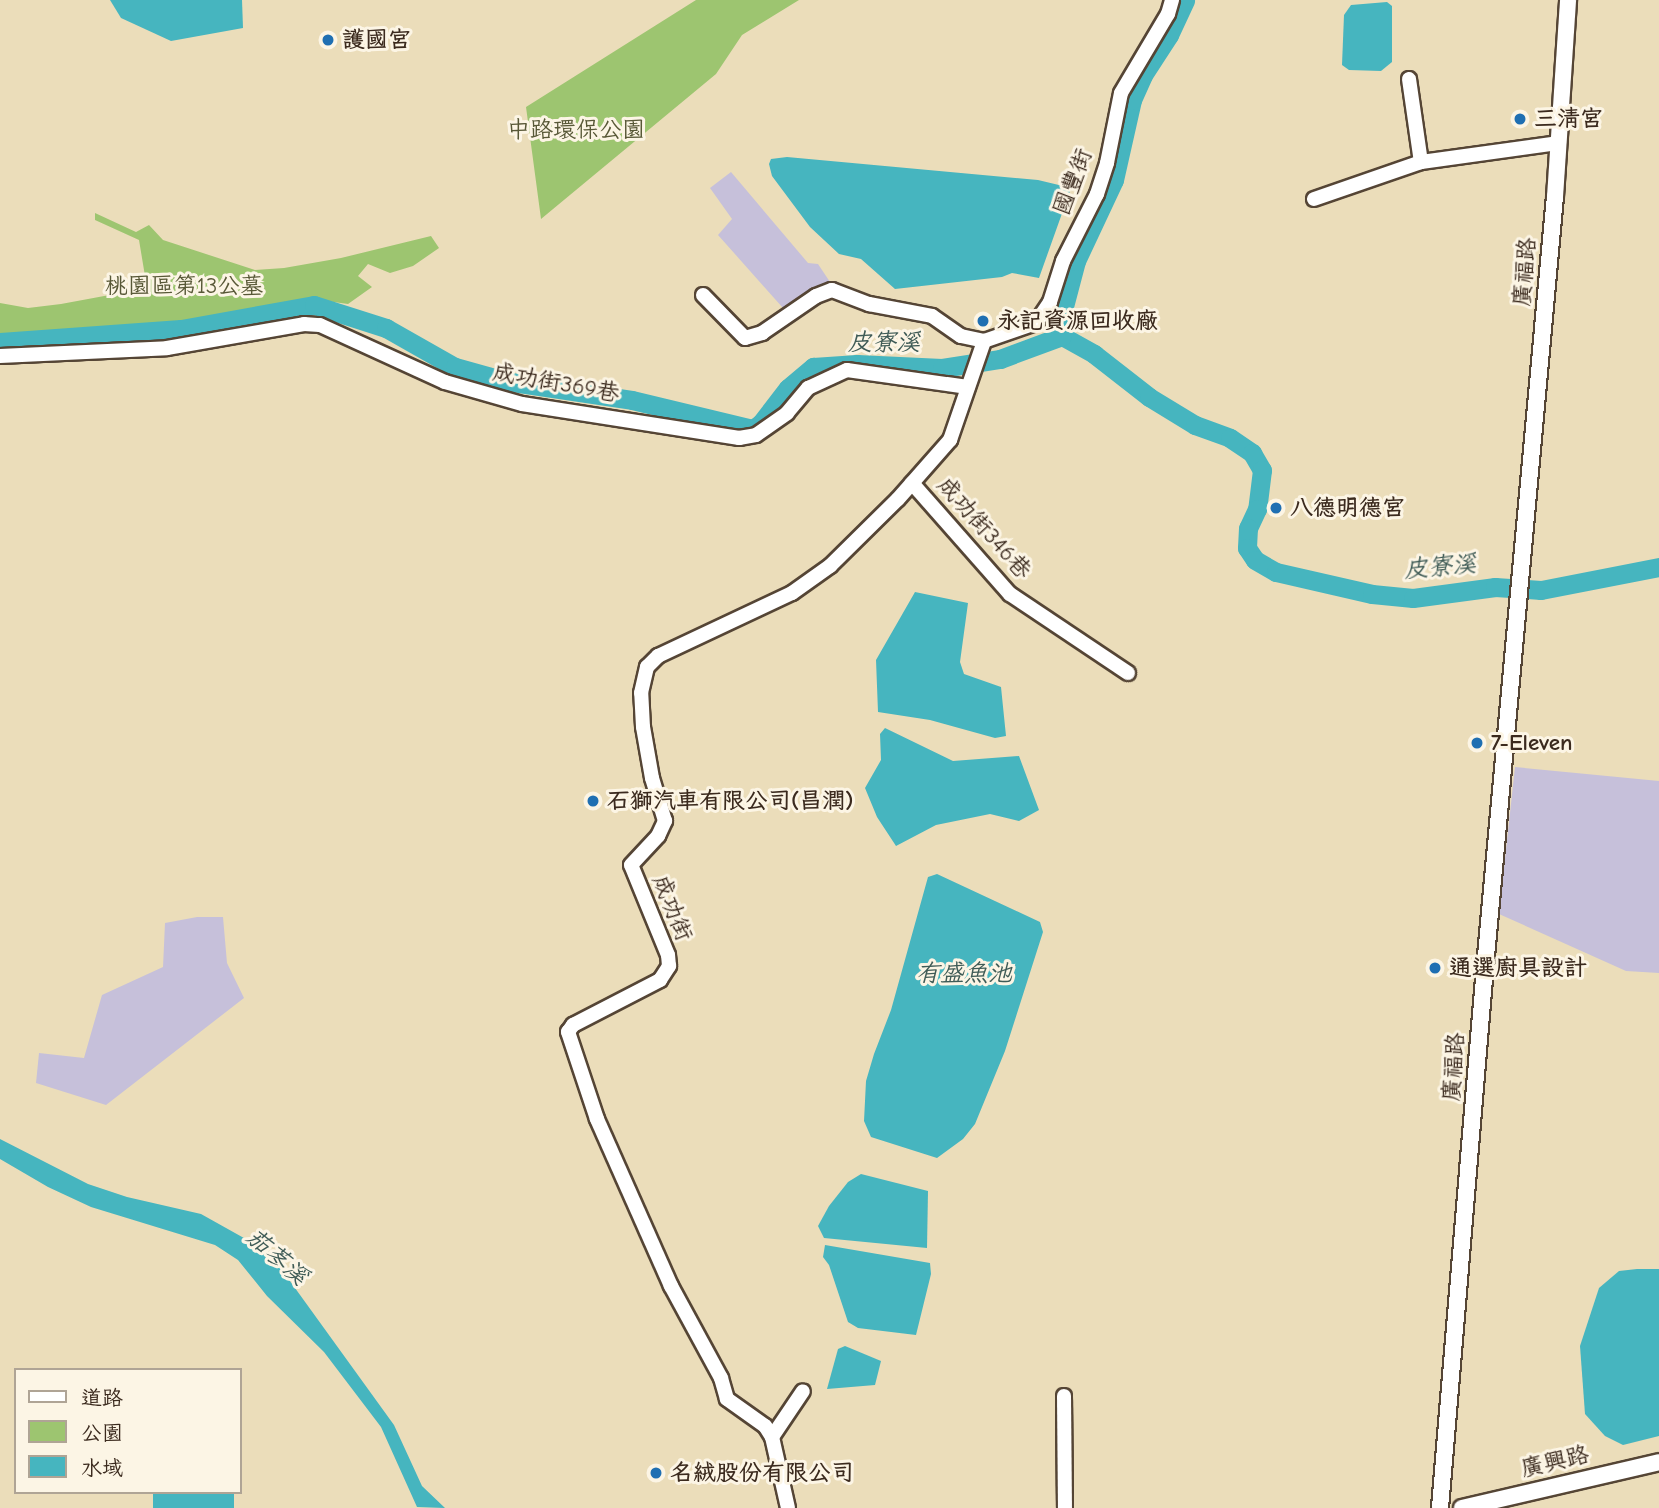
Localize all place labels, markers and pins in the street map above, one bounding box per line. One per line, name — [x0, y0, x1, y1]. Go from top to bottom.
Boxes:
place label: 護國宮 — [342, 26, 411, 54]
marker: 護國宮 — [320, 32, 336, 48]
place label: 三清宮 — [1534, 105, 1603, 133]
marker: 三清宮 — [1512, 111, 1528, 127]
place label: 永記資源回收廠 — [997, 307, 1158, 335]
marker: 永記資源回收廠 — [975, 313, 991, 329]
place label: 八德明德宮 — [1290, 494, 1405, 522]
marker: 八德明德宮 — [1268, 500, 1284, 516]
place label: 7-Eleven — [1491, 729, 1572, 757]
marker: 7-Eleven — [1469, 735, 1485, 751]
place label: 石獅汽車有限公司(昌潤) — [607, 787, 853, 815]
marker: 石獅汽車有限公司(昌潤) — [585, 793, 601, 809]
place label: 通選廚具設計 — [1449, 954, 1587, 982]
marker: 通選廚具設計 — [1427, 960, 1443, 976]
place label: 名絨股份有限公司 — [670, 1459, 854, 1487]
marker: 名絨股份有限公司 — [648, 1465, 664, 1481]

